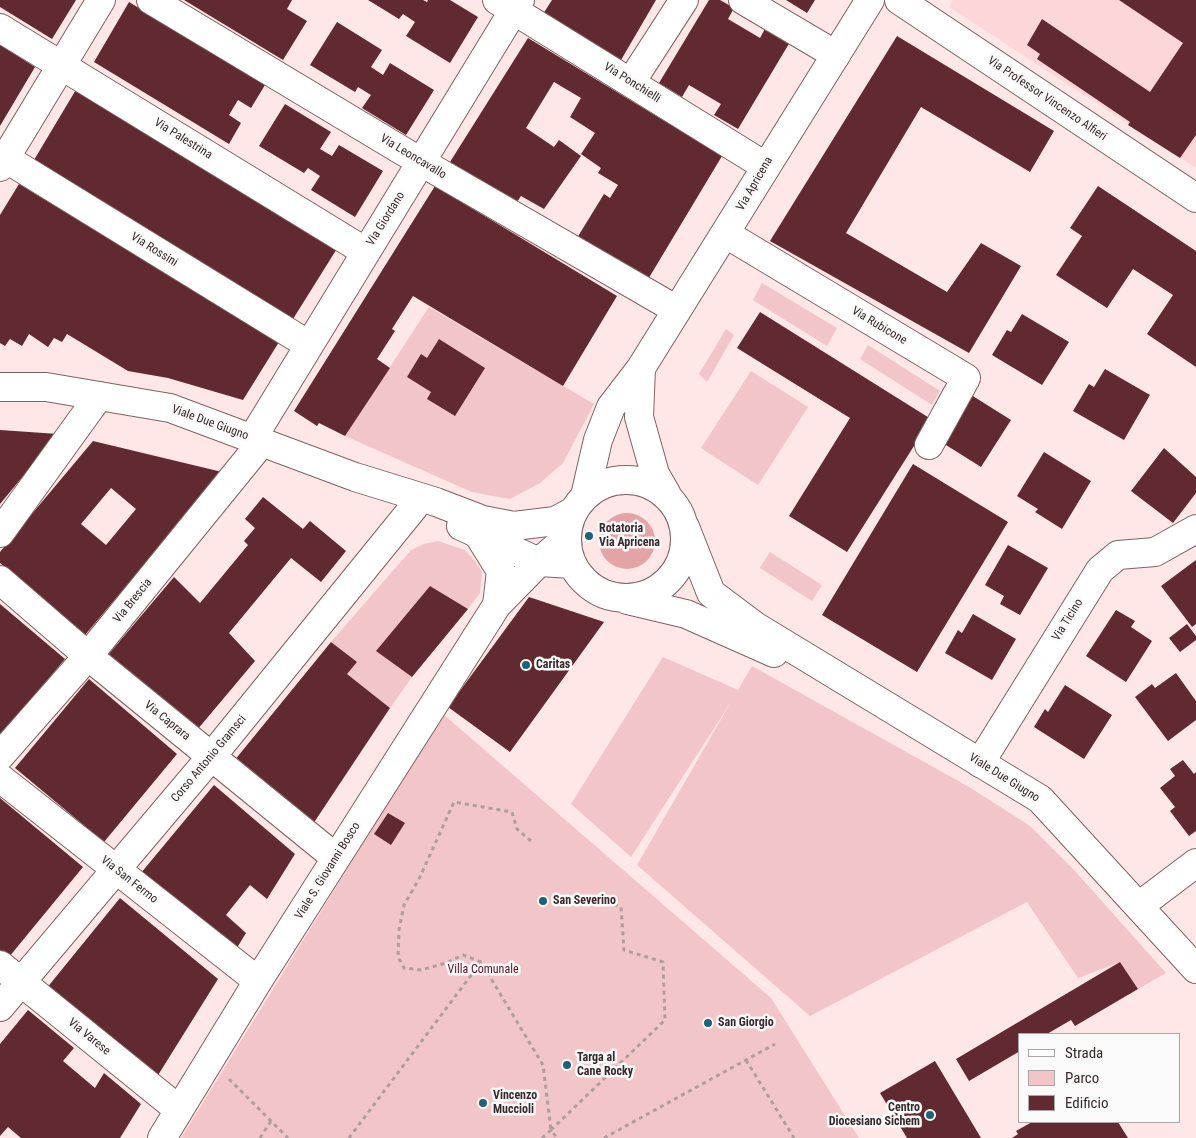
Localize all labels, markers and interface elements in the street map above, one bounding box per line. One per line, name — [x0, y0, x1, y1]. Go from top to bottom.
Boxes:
street label: Via Professor Vincenzo Alfieri — [985, 54, 1109, 144]
street label: Via Ponchielli — [601, 60, 663, 106]
street label: Via Palestrina — [151, 115, 215, 163]
street label: Via Leoncavallo — [377, 132, 449, 182]
street label: Via Apricena — [734, 154, 776, 214]
street label: Via Giordano — [364, 189, 408, 249]
street label: Via Rossini — [128, 230, 180, 270]
street label: Via Rubicone — [849, 304, 909, 348]
street label: Viale Due Giugno — [170, 402, 250, 444]
place label: Rotatoria Via Apricena — [599, 522, 660, 550]
marker: Rotatoria Via Apricena — [583, 530, 595, 542]
street label: Via Brescia — [111, 576, 155, 626]
street label: Via Ticino — [1049, 596, 1087, 644]
place label: Caritas — [536, 658, 570, 672]
marker: Caritas — [520, 659, 532, 671]
street label: Via Caprara — [141, 698, 193, 744]
street label: Corso Antonio Gramsci — [168, 712, 250, 806]
street label: Viale Due Giugno — [966, 750, 1042, 806]
street label: Viale S. Giovanni Bosco — [292, 820, 364, 922]
street label: Via San Fermo — [98, 853, 160, 907]
place label: San Severino — [553, 894, 616, 908]
marker: San Severino — [537, 895, 549, 907]
park label: Villa Comunale — [447, 963, 519, 977]
street label: Via Varese — [65, 1016, 113, 1058]
place label: San Giorgio — [718, 1016, 774, 1030]
marker: San Giorgio — [702, 1017, 714, 1029]
legend — [1018, 1033, 1181, 1123]
text: Strada — [1065, 1044, 1103, 1062]
place label: Targa al Cane Rocky — [577, 1051, 633, 1079]
marker: Targa al Cane Rocky — [561, 1059, 573, 1071]
text: Parco — [1065, 1069, 1099, 1087]
place label: Vincenzo Muccioli — [493, 1089, 537, 1117]
text: Edificio — [1065, 1094, 1108, 1112]
marker: Vincenzo Muccioli — [477, 1097, 489, 1109]
place label: Centro Diocesiano Sichem — [829, 1101, 920, 1129]
marker: Centro Diocesiano Sichem — [924, 1109, 936, 1121]

